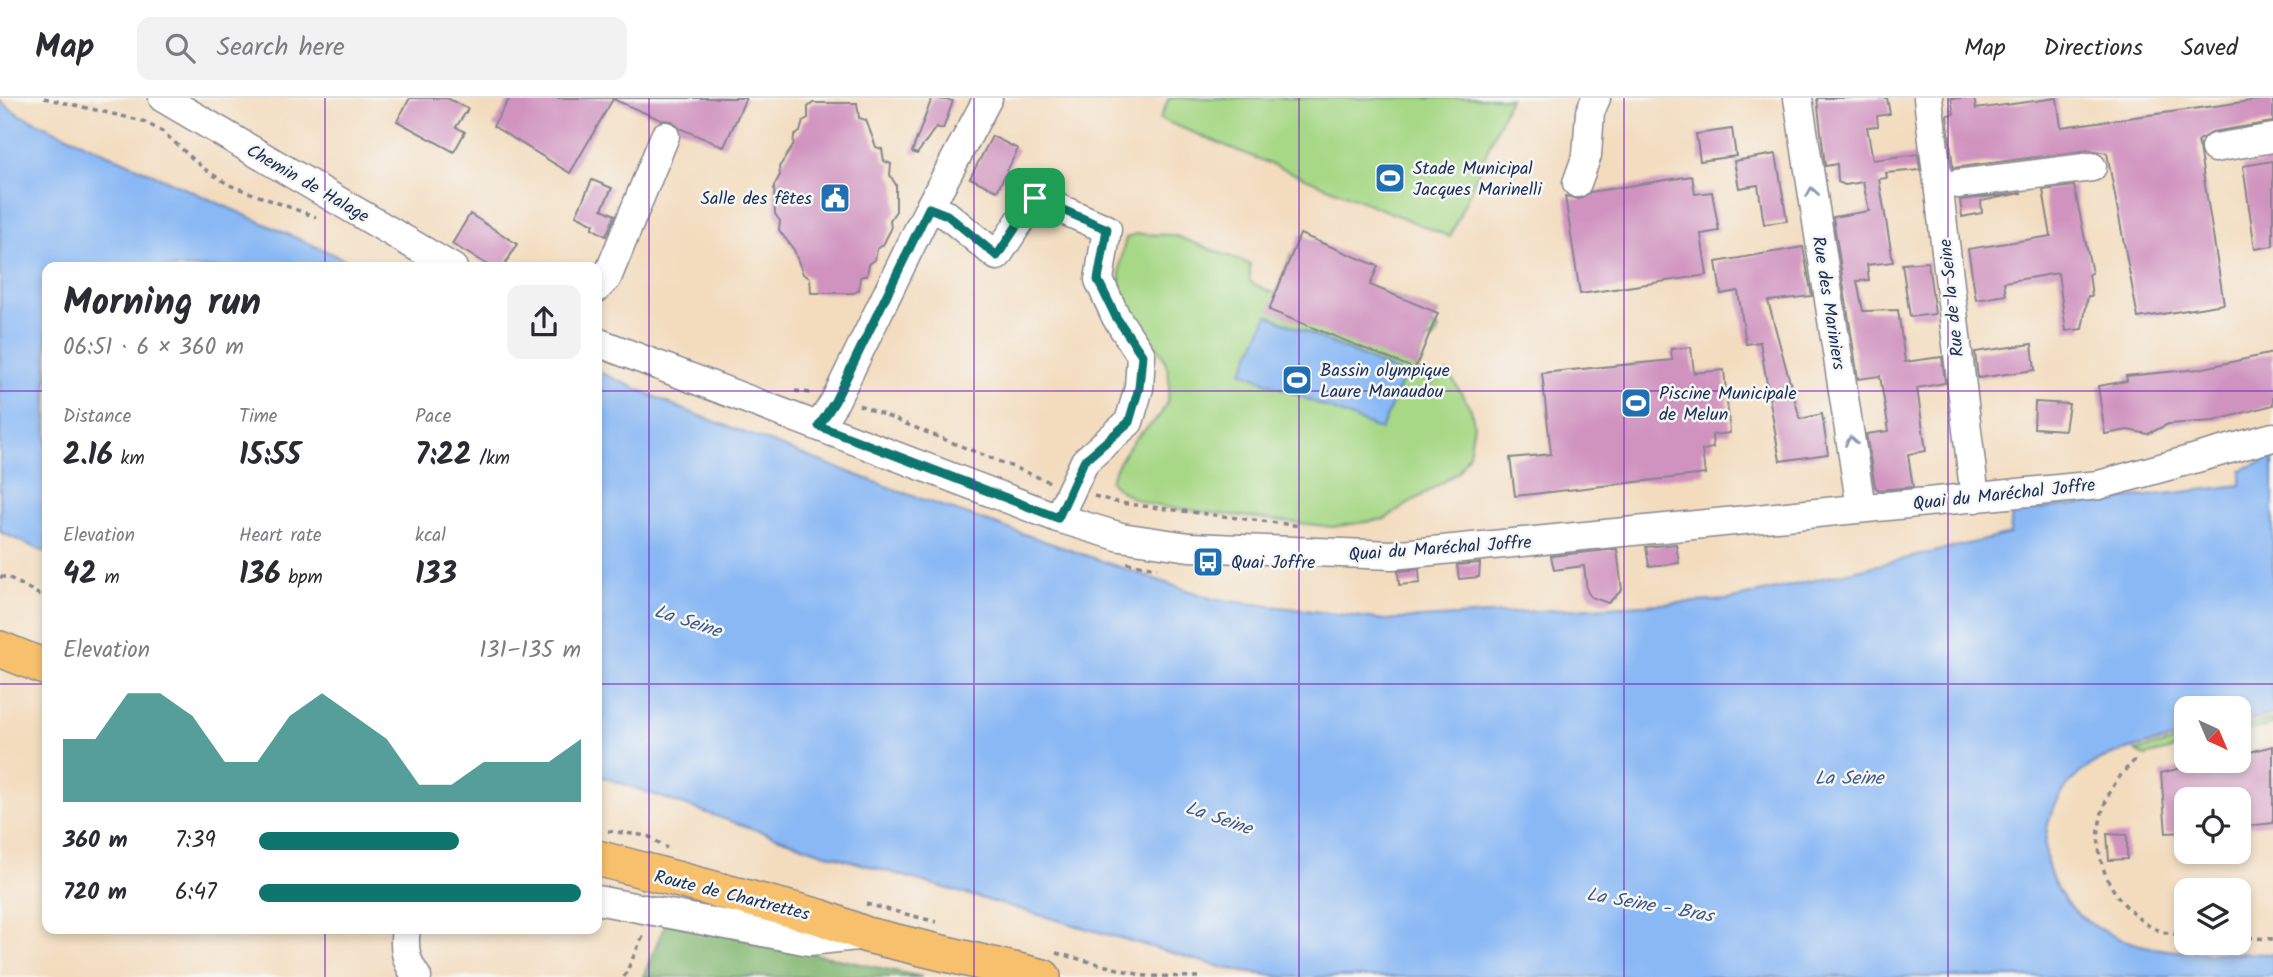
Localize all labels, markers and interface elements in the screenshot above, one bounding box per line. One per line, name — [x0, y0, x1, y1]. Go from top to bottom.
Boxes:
search box — [137, 17, 627, 80]
text: Map — [35, 22, 95, 75]
text: Search here — [217, 27, 345, 69]
icon: search — [161, 29, 199, 67]
text: Map — [1964, 29, 2006, 68]
text: Directions — [2044, 29, 2143, 68]
text: Saved — [2181, 29, 2238, 68]
street label: Chemin de Halage — [240, 137, 374, 231]
place label: Stade Municipal Jacques Marinelli — [1413, 155, 1542, 205]
sports icon: Stade Municipal Jacques Marinelli — [1373, 161, 1407, 195]
pin — [1005, 168, 1065, 228]
icon: arrive — [1016, 179, 1054, 217]
public building icon: Salle des fêtes — [818, 181, 852, 215]
place label: Salle des fêtes — [701, 185, 812, 214]
one-way arrow — [1805, 186, 1820, 197]
street label: Rue des Mariniers — [1803, 234, 1852, 372]
street label: Rue de la Seine — [1932, 237, 1973, 358]
text: Morning run — [63, 274, 261, 334]
button: share — [507, 285, 581, 359]
text: 06:51 · 6 × 360 m — [63, 330, 244, 366]
place label: Bassin olympique Laure Manaudou — [1320, 357, 1450, 407]
sports icon: Bassin olympique Laure Manaudou — [1280, 363, 1314, 397]
place label: Piscine Municipale de Melun — [1659, 380, 1797, 430]
sports icon: Piscine Municipale de Melun — [1619, 386, 1653, 420]
text: Distance — [63, 402, 131, 432]
text: Time — [239, 402, 277, 432]
text: Pace — [415, 402, 451, 432]
text: 2.16 — [63, 432, 113, 480]
text: 15:55 — [239, 432, 301, 480]
text: 7:22 — [415, 432, 472, 480]
one-way arrow — [1843, 435, 1858, 446]
text: km — [113, 444, 145, 474]
text: /km — [472, 444, 510, 474]
street label: Quai du Maréchal Joffre — [1911, 471, 2097, 519]
text: Elevation — [63, 521, 135, 551]
text: Heart rate — [239, 521, 322, 551]
text: kcal — [415, 521, 446, 551]
street label: Quai du Maréchal Joffre — [1348, 529, 1533, 570]
bus stop icon: Quai Joffre — [1191, 545, 1225, 579]
place label: Quai Joffre — [1231, 549, 1315, 578]
text: 42 — [63, 551, 97, 599]
text: 136 — [239, 551, 281, 599]
text: 133 — [415, 551, 457, 599]
text: m — [97, 563, 120, 593]
text: bpm — [281, 563, 323, 593]
water label: La Seine — [650, 597, 727, 648]
text: Elevation — [63, 633, 150, 669]
text: 131–135 m — [479, 633, 581, 669]
north arrow — [2174, 696, 2250, 774]
map controls — [2174, 696, 2251, 955]
water label: La Seine — [1815, 764, 1886, 794]
button: locate — [2174, 787, 2251, 864]
water label: La Seine — [1181, 794, 1258, 845]
text: 360 m — [63, 823, 128, 859]
text: 7:39 — [175, 823, 216, 859]
street label: Route de Chartrettes — [651, 863, 813, 930]
text: 720 m — [63, 875, 127, 911]
text: 6:47 — [175, 875, 217, 911]
button: layers — [2174, 878, 2251, 955]
water label: La Seine - Bras — [1584, 880, 1717, 932]

